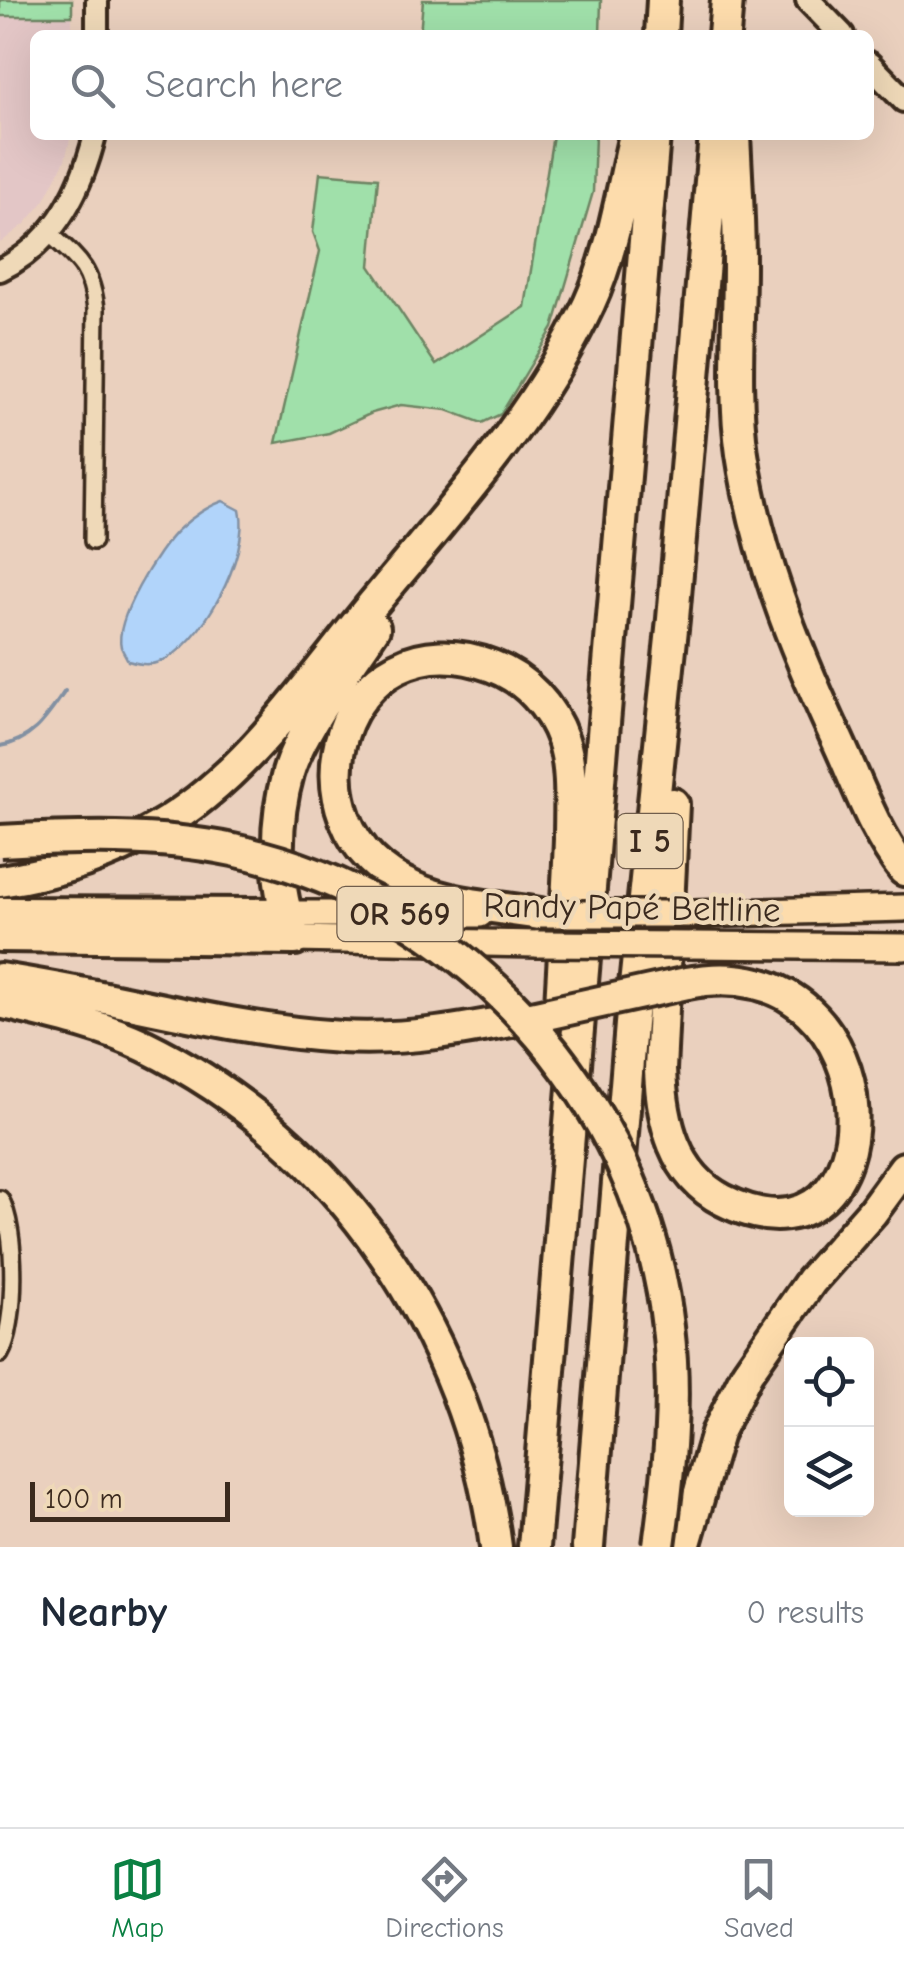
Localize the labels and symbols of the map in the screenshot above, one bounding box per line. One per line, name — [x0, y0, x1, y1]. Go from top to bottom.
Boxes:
road number: I 5 — [618, 814, 682, 868]
street label: Randy Papé Beltline — [483, 884, 781, 931]
road number: OR 569 — [338, 887, 462, 941]
scale bar — [30, 1477, 230, 1522]

